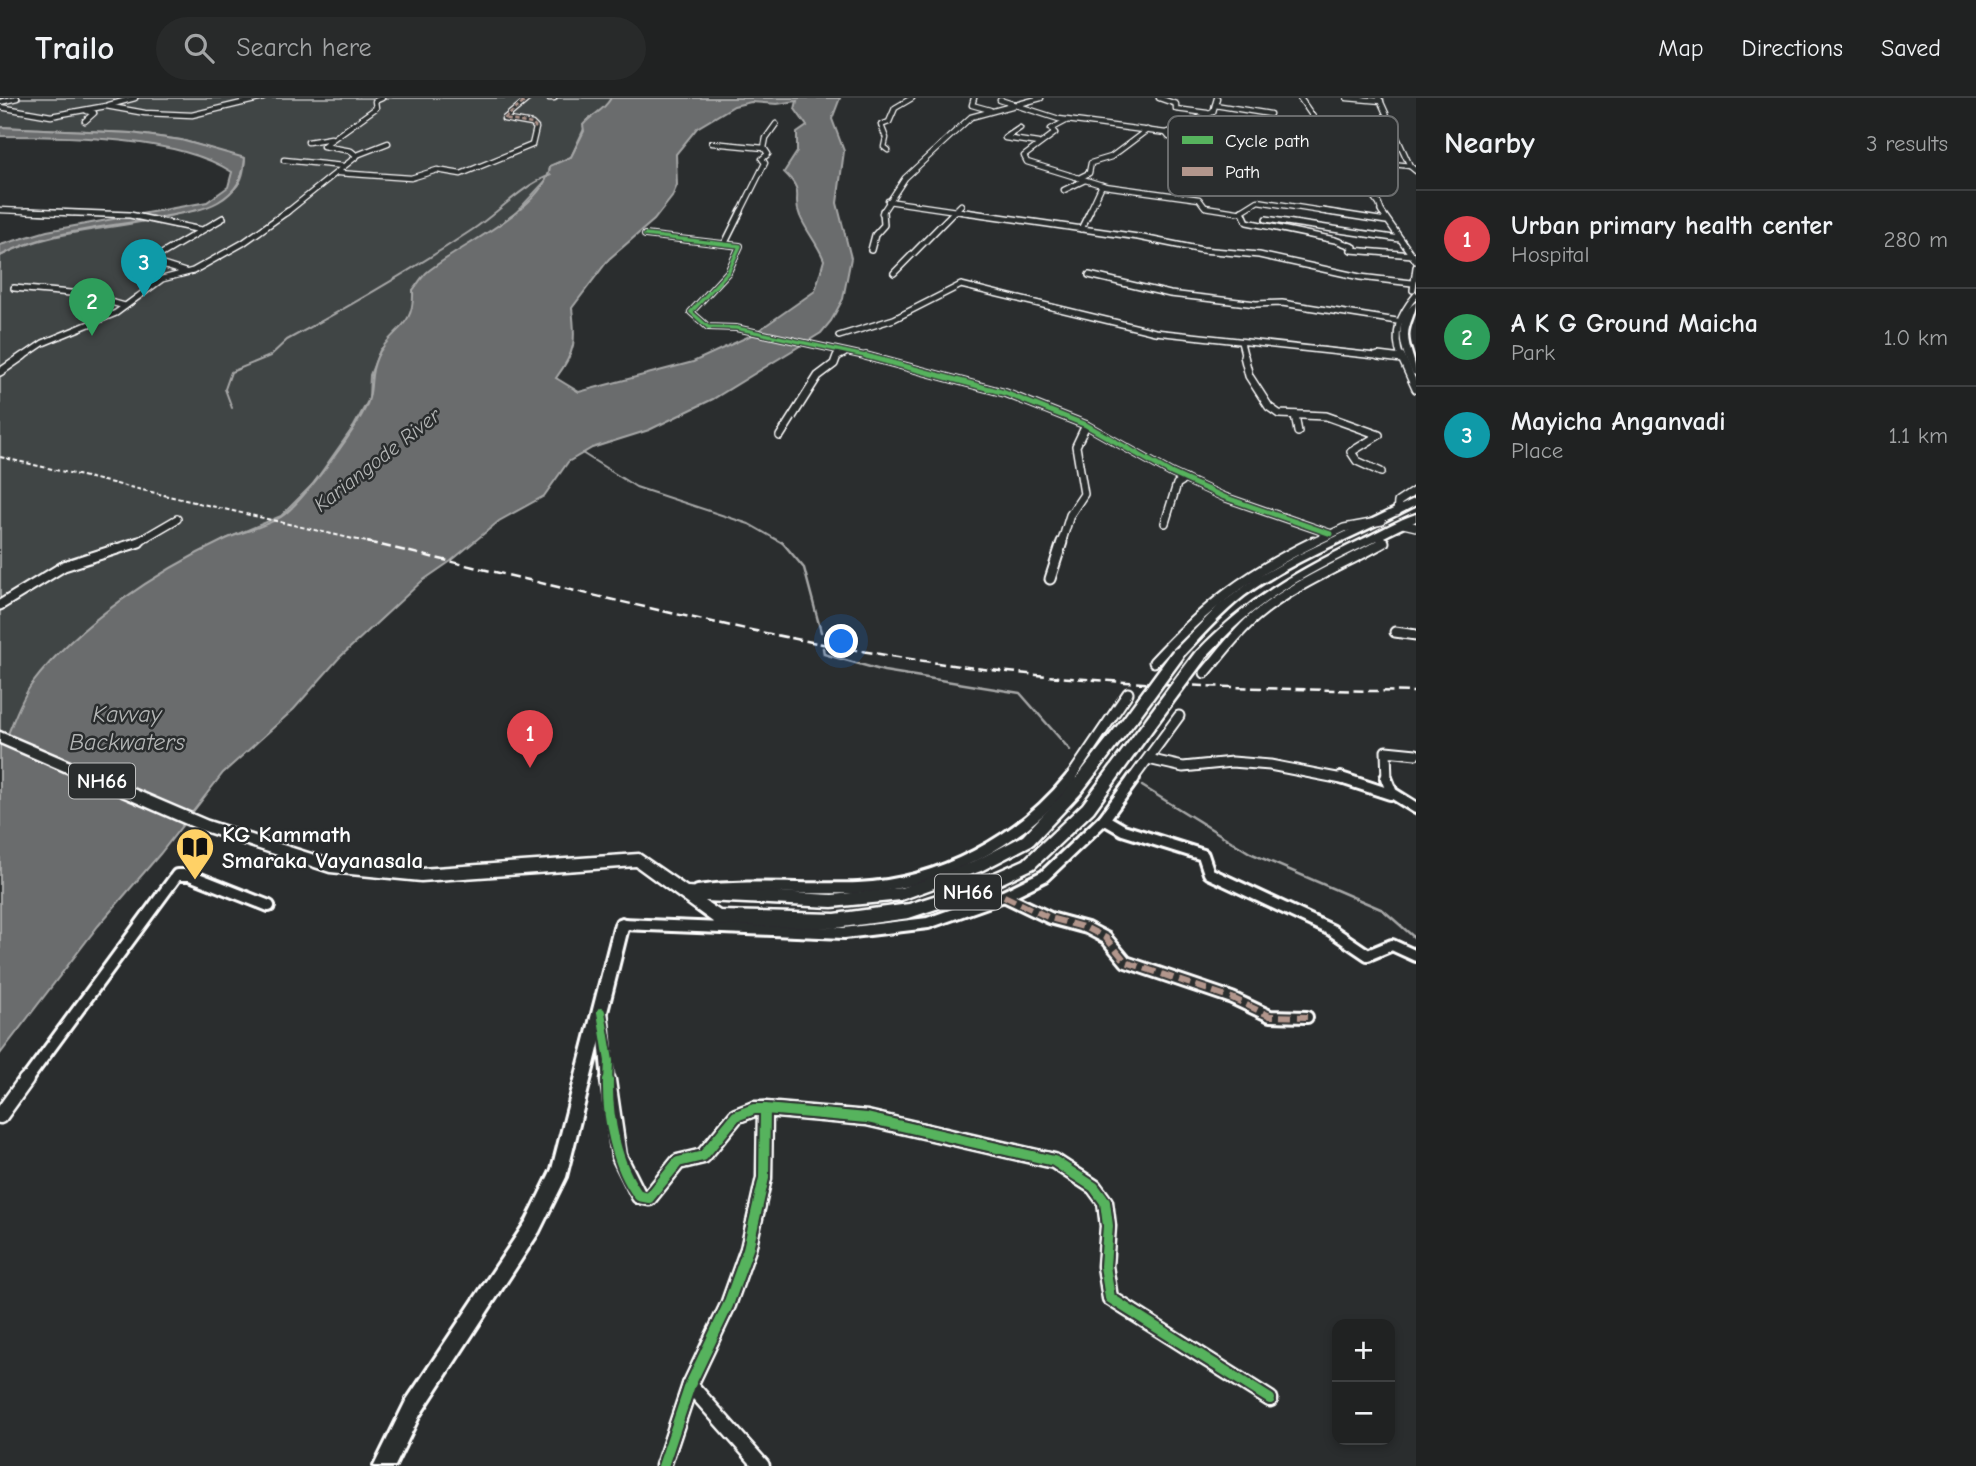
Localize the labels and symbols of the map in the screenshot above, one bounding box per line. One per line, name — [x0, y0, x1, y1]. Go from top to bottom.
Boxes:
legend — [1168, 116, 1398, 196]
text: Cycle path — [1225, 130, 1310, 152]
text: Path — [1225, 161, 1260, 183]
pin: 3 — [121, 239, 167, 297]
pin: 2 — [69, 278, 115, 336]
water label: Kariangode River — [309, 402, 446, 517]
your location — [824, 624, 858, 658]
water label: Kavvay Backwaters — [69, 700, 185, 756]
pin: 1 — [507, 710, 553, 768]
road number: NH66 — [69, 764, 135, 798]
place label: KG Kammath Smaraka Vayanasala — [222, 821, 423, 874]
library icon: KG Kammath Smaraka Vayanasala — [174, 826, 216, 881]
road number: NH66 — [935, 874, 1001, 910]

